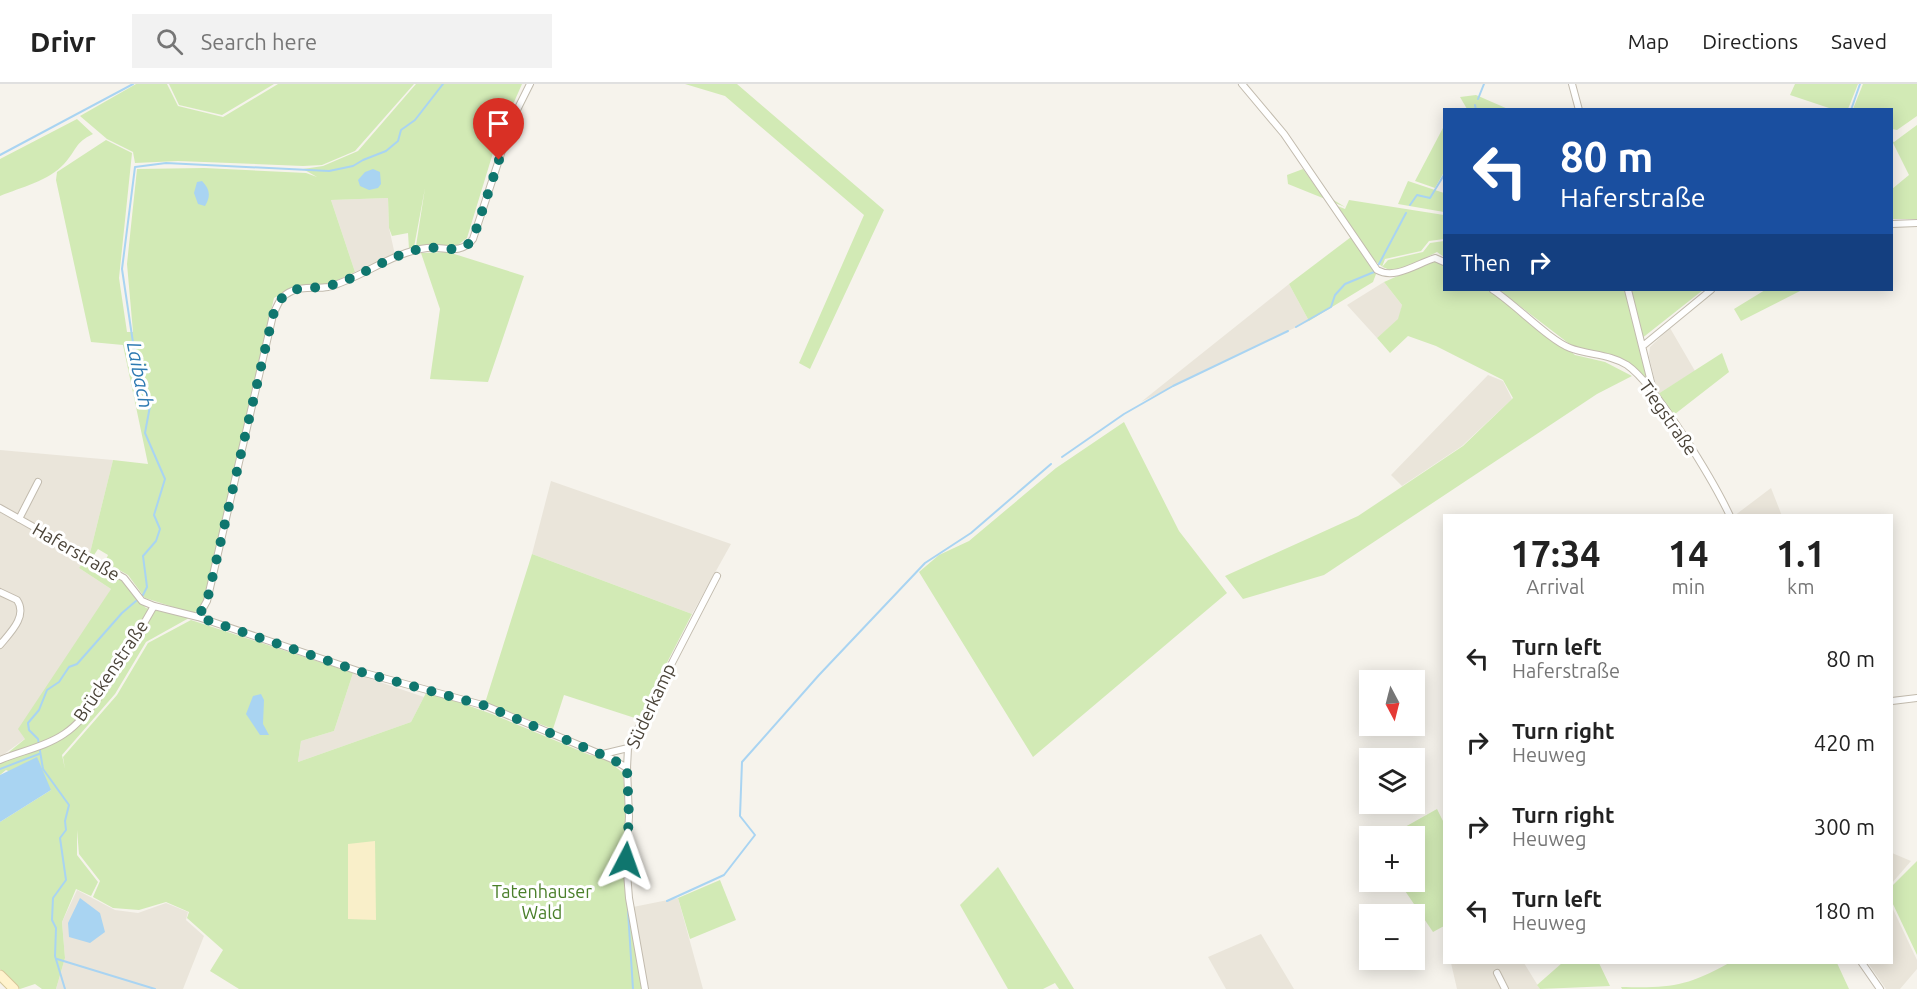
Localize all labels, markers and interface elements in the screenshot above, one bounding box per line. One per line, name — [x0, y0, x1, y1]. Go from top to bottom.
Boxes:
search box — [132, 14, 552, 68]
icon: search — [153, 25, 186, 58]
text: Drivr — [30, 26, 96, 57]
text: Search here — [201, 29, 317, 54]
text: Map — [1628, 29, 1669, 53]
text: Directions — [1702, 29, 1798, 53]
text: Saved — [1831, 29, 1887, 53]
pin — [473, 98, 524, 160]
icon: arrive — [482, 107, 515, 140]
icon: left — [1461, 132, 1539, 210]
text: 80 m — [1560, 133, 1654, 180]
text: Haferstraße — [1560, 182, 1706, 212]
icon: right — [1523, 246, 1556, 279]
text: Then — [1461, 250, 1511, 275]
water label: Laibach — [123, 340, 158, 410]
street label: Tiegstraße — [1636, 376, 1702, 459]
street label: Haferstraße — [29, 518, 124, 584]
text: 17:34 — [1510, 533, 1601, 574]
text: 14 — [1668, 533, 1709, 574]
text: 1.1 — [1776, 533, 1826, 574]
text: Arrival — [1526, 575, 1585, 598]
text: min — [1672, 575, 1705, 598]
text: km — [1787, 575, 1814, 598]
street label: Brückenstraße — [69, 616, 151, 725]
text: Turn left — [1512, 634, 1602, 659]
icon: left — [1461, 642, 1494, 675]
text: 80 m — [1826, 646, 1875, 671]
text: Haferstraße — [1512, 659, 1620, 682]
street label: Süderkamp — [622, 660, 678, 751]
north arrow — [1359, 670, 1425, 736]
map controls — [1359, 670, 1425, 970]
text: Turn right — [1512, 718, 1614, 743]
icon: right — [1461, 726, 1494, 759]
text: 420 m — [1814, 730, 1875, 755]
text: Heuweg — [1512, 743, 1586, 766]
button: layers — [1359, 748, 1425, 814]
text: Turn right — [1512, 802, 1614, 827]
icon: right — [1461, 810, 1494, 843]
text: 300 m — [1814, 814, 1875, 839]
button: + — [1359, 826, 1425, 892]
text: Heuweg — [1512, 827, 1586, 850]
position arrow — [594, 828, 658, 892]
park label: Tatenhauser Wald — [492, 881, 592, 922]
text: Turn left — [1512, 886, 1602, 911]
icon: left — [1461, 894, 1494, 927]
text: 180 m — [1814, 898, 1875, 923]
button: − — [1359, 904, 1425, 970]
text: Heuweg — [1512, 911, 1586, 934]

